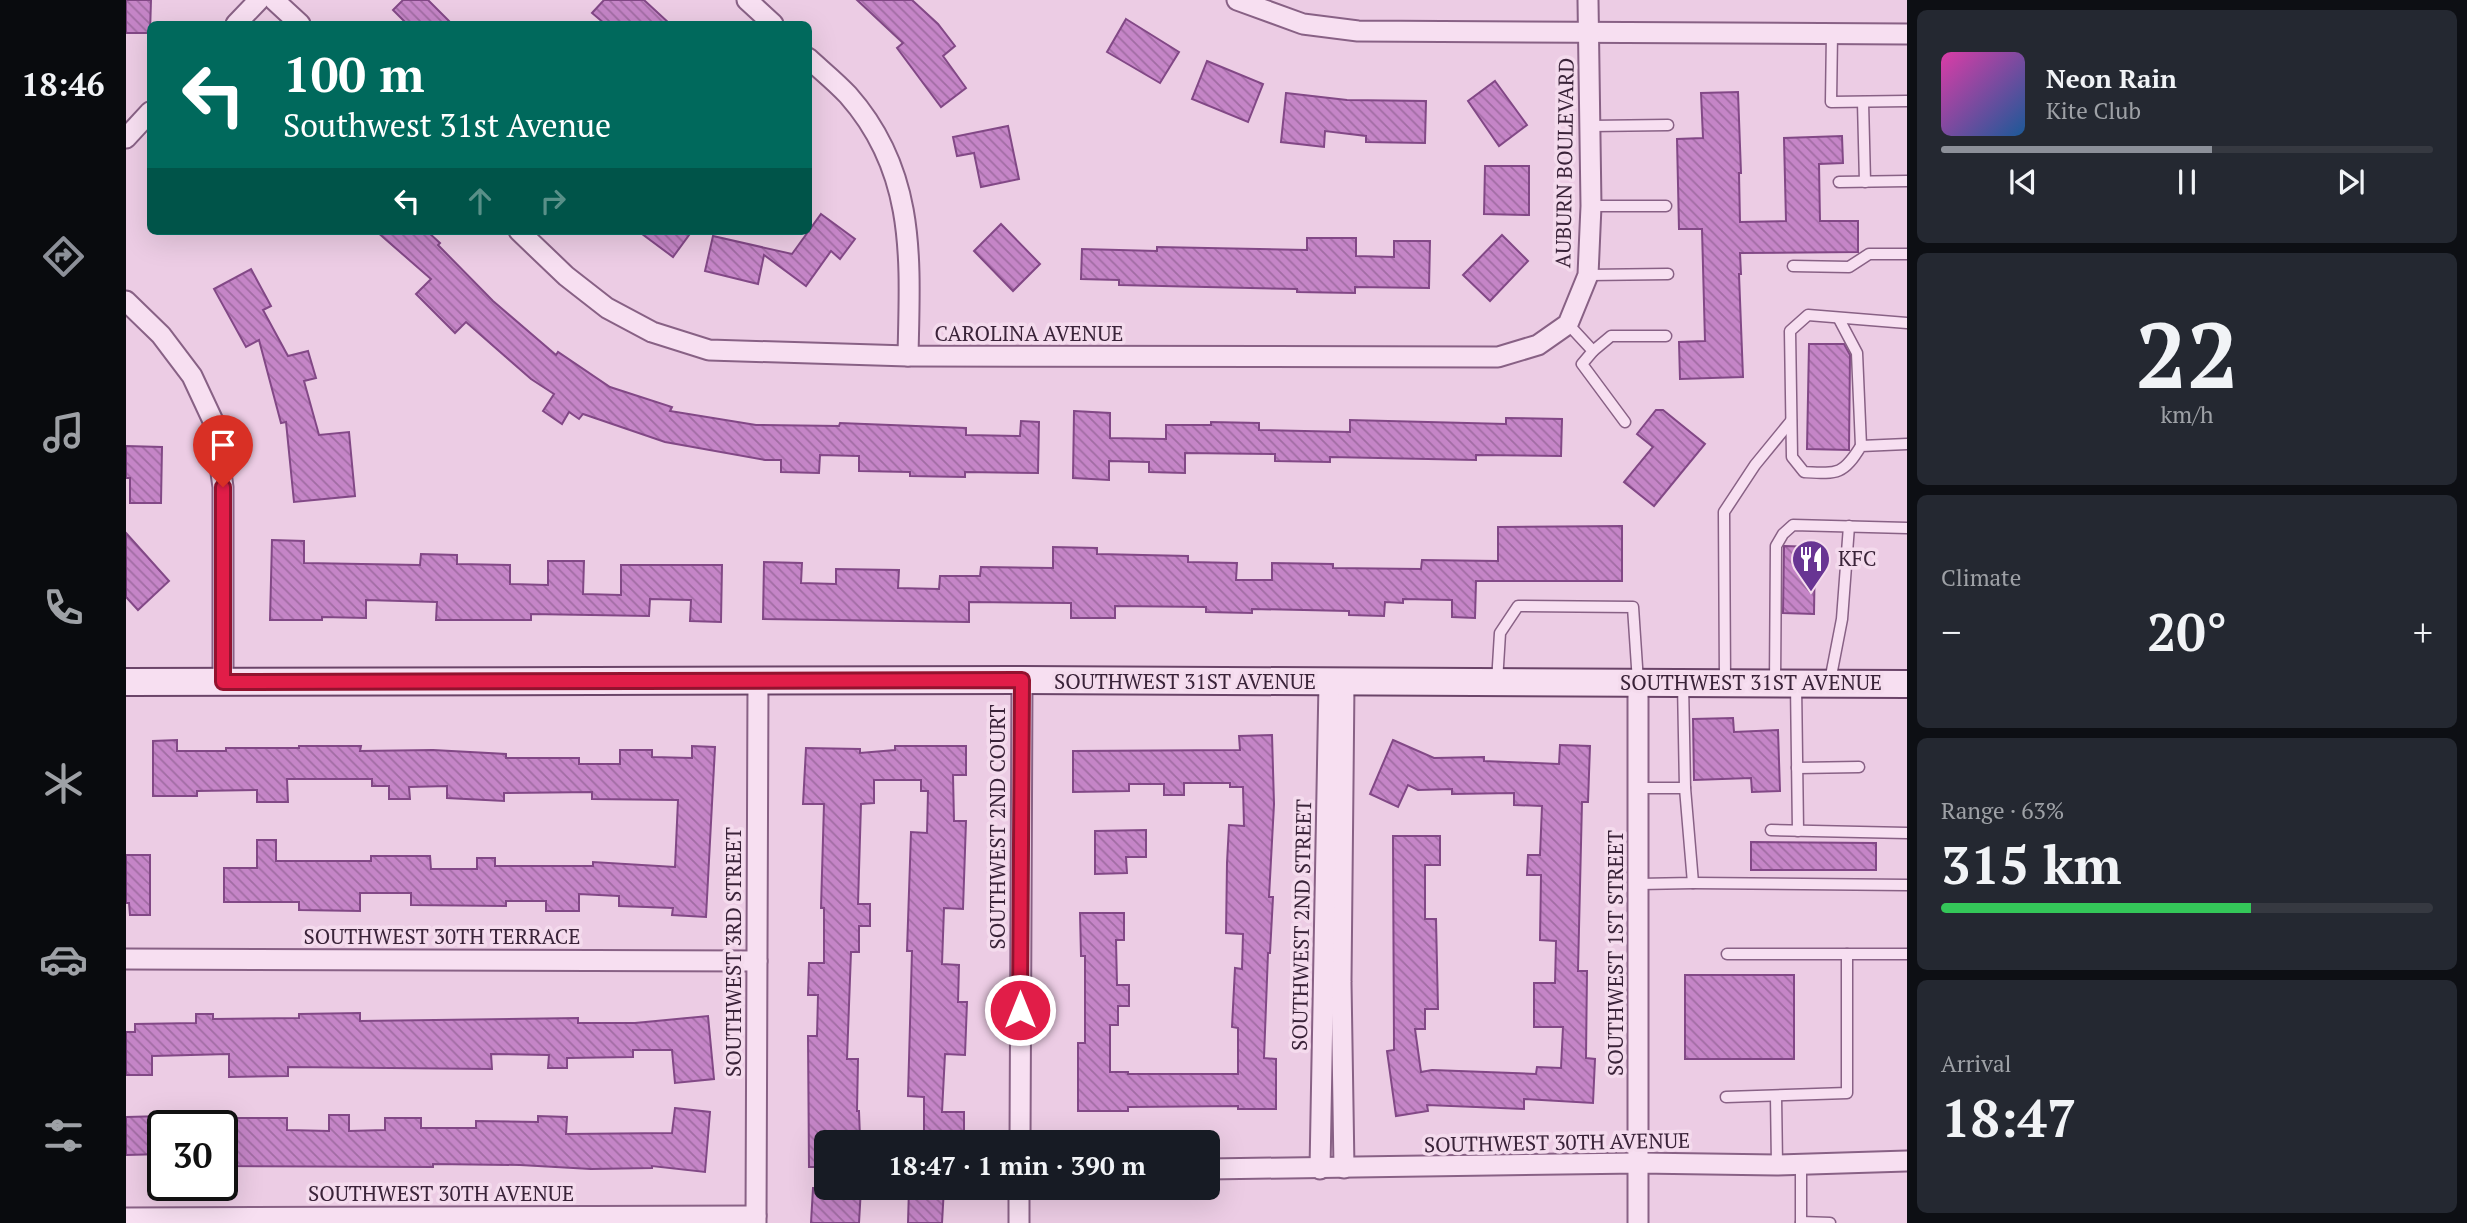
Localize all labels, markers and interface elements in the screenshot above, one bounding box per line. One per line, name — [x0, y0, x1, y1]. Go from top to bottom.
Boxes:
text: 100 m — [283, 41, 425, 106]
icon: left — [168, 49, 259, 140]
street label: AUBURN BOULEVARD — [1548, 58, 1580, 268]
text: Neon Rain — [2046, 61, 2177, 95]
text: 18:46 — [21, 63, 105, 105]
text: Kite Club — [2046, 95, 2141, 126]
text: Southwest 31st Avenue — [283, 104, 611, 146]
icon: previous — [2004, 163, 2042, 201]
icon: pause — [2168, 163, 2206, 201]
icon: next — [2332, 163, 2370, 201]
icon: left — [388, 182, 426, 220]
icon: ahead — [461, 182, 499, 220]
icon: right — [534, 182, 572, 220]
icon: directions — [39, 232, 88, 281]
text: 22 — [2136, 293, 2238, 414]
street label: CAROLINA AVENUE — [934, 319, 1124, 347]
text: km/h — [2160, 399, 2214, 430]
icon: music — [39, 408, 88, 457]
pin — [193, 415, 253, 487]
icon: arrive — [204, 426, 242, 464]
restaurant icon: KFC — [1790, 538, 1832, 593]
place label: KFC — [1838, 544, 1877, 572]
text: Climate — [1941, 562, 2021, 593]
icon: phone — [39, 583, 88, 632]
text: 20° — [2147, 597, 2227, 666]
text: − — [1941, 607, 1961, 657]
text: + — [2413, 607, 2433, 657]
street label: SOUTHWEST 31ST AVENUE — [1054, 667, 1316, 695]
street label: SOUTHWEST 31ST AVENUE — [1620, 668, 1882, 696]
street label: SOUTHWEST 2ND COURT — [983, 705, 1011, 949]
icon: climate — [39, 759, 88, 808]
text: Range · 63% — [1941, 795, 2064, 826]
street label: SOUTHWEST 2ND STREET — [1285, 799, 1317, 1051]
street label: SOUTHWEST 3RD STREET — [719, 827, 747, 1077]
street label: SOUTHWEST 1ST STREET — [1601, 830, 1629, 1076]
text: 315 km — [1941, 830, 2122, 899]
street label: SOUTHWEST 30TH TERRACE — [303, 922, 581, 950]
icon: car — [39, 935, 88, 984]
position arrow — [983, 973, 1057, 1047]
text: Arrival — [1941, 1048, 2012, 1079]
text: 18:47 — [1941, 1083, 2076, 1152]
speed limit sign: 30 — [147, 1110, 238, 1201]
icon: filters — [39, 1111, 88, 1160]
street label: SOUTHWEST 30TH AVENUE — [1424, 1126, 1690, 1158]
text: 18:47 · 1 min · 390 m — [888, 1148, 1146, 1182]
street label: SOUTHWEST 30TH AVENUE — [308, 1179, 574, 1207]

